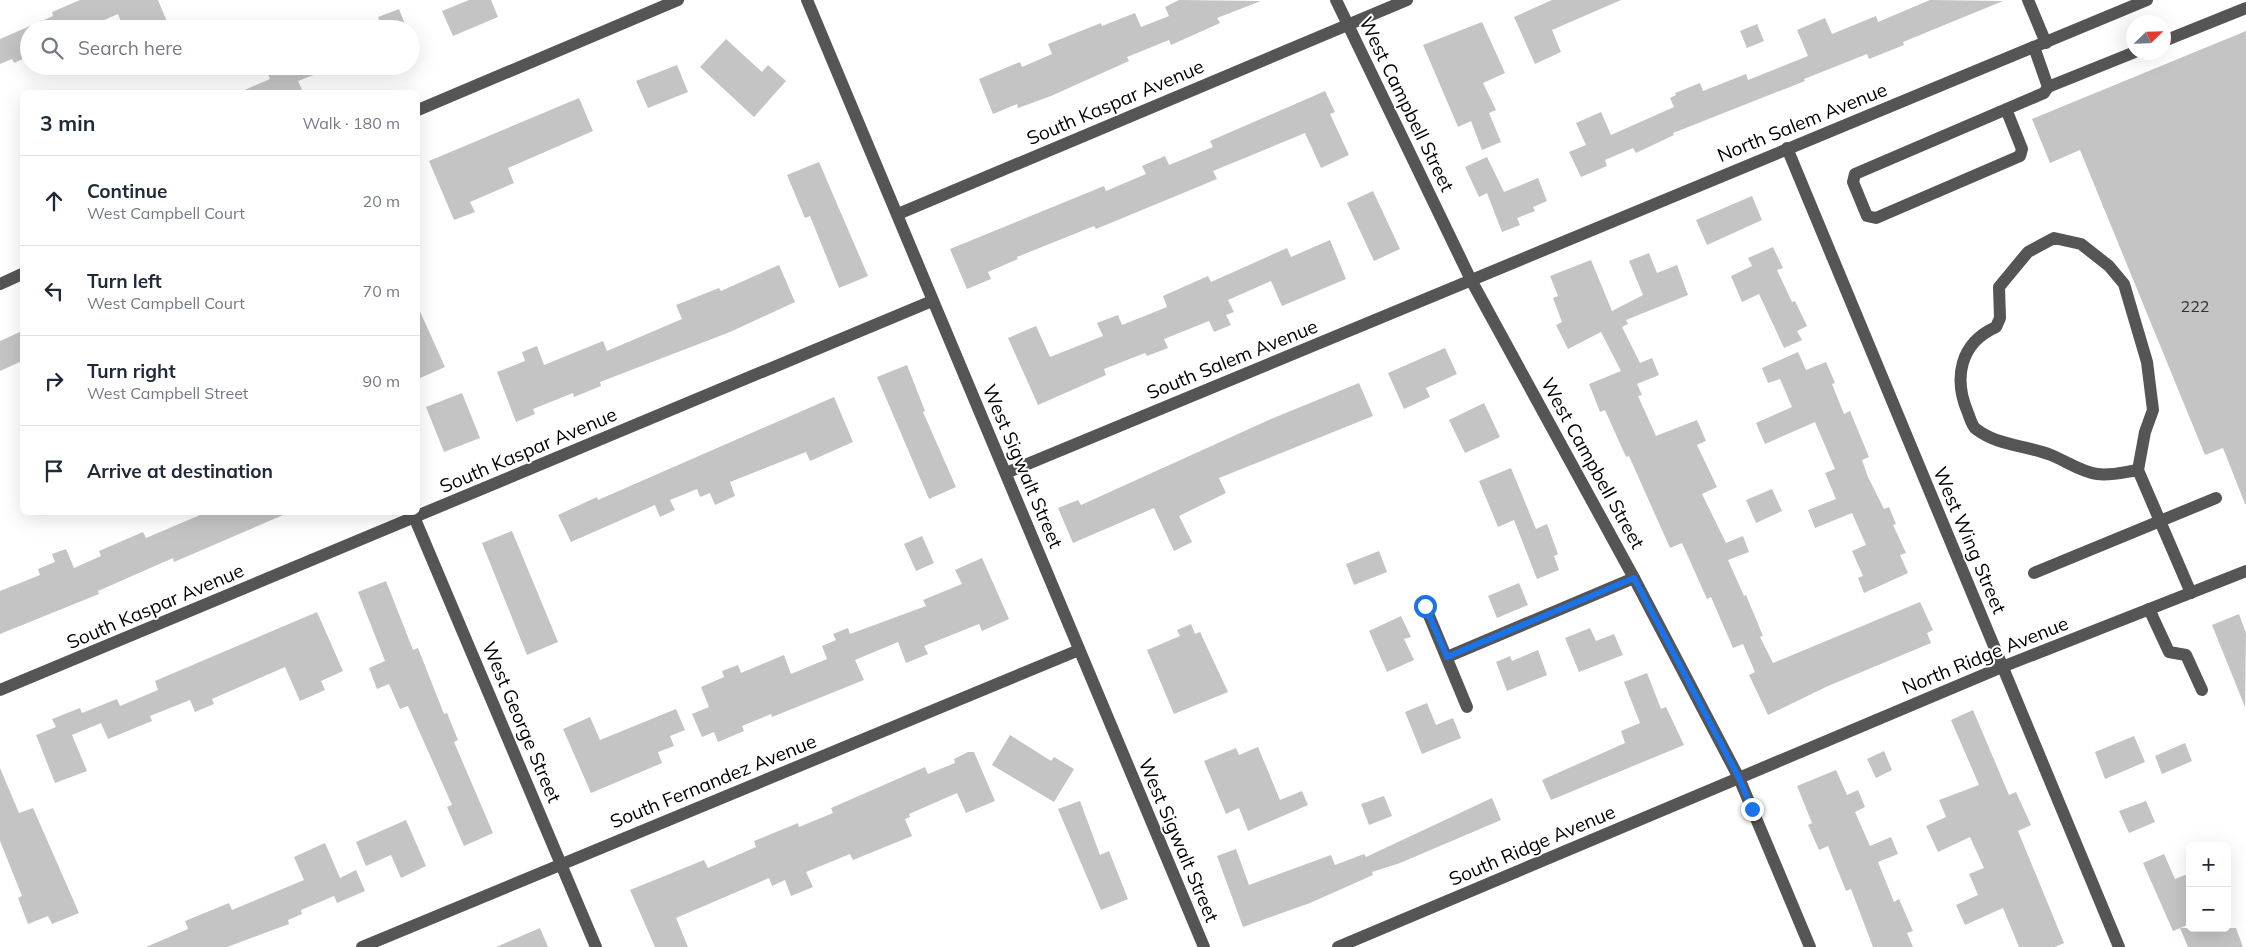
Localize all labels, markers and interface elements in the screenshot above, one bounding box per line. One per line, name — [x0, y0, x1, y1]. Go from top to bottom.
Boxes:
street label: West Campbell Street — [1354, 13, 1460, 196]
north arrow — [2126, 15, 2171, 60]
search box — [20, 20, 420, 75]
icon: search — [38, 34, 66, 62]
text: Search here — [78, 36, 182, 60]
street label: South Kaspar Avenue — [1023, 54, 1207, 150]
street label: North Salem Avenue — [1714, 77, 1890, 167]
text: 3 min — [40, 110, 95, 136]
text: Walk · 180 m — [302, 113, 400, 133]
text: Continue — [87, 179, 167, 203]
icon: ahead — [40, 187, 68, 215]
text: 20 m — [363, 191, 400, 211]
text: West Campbell Court — [87, 203, 245, 223]
text: Turn left — [87, 269, 162, 293]
icon: left — [40, 277, 68, 305]
text: 70 m — [363, 281, 400, 301]
text: West Campbell Court — [87, 293, 245, 313]
house number: 222 — [2181, 296, 2209, 316]
street label: South Salem Avenue — [1143, 314, 1321, 404]
text: Turn right — [87, 359, 176, 383]
icon: right — [40, 367, 68, 395]
text: 90 m — [363, 371, 400, 391]
street label: West Campbell Street — [1536, 373, 1650, 553]
street label: West Sigwalt Street — [978, 381, 1068, 552]
text: West Campbell Street — [87, 383, 248, 403]
street label: South Kaspar Avenue — [436, 402, 620, 498]
icon: arrive — [40, 457, 68, 485]
text: Arrive at destination — [87, 459, 273, 483]
street label: West Wing Street — [1928, 463, 2012, 617]
street label: South Kaspar Avenue — [63, 558, 247, 654]
route start — [1414, 595, 1437, 618]
street label: North Ridge Avenue — [1898, 611, 2072, 699]
street label: West George Street — [477, 638, 567, 806]
street label: South Fernandez Avenue — [606, 729, 820, 833]
street label: West Sigwalt Street — [1134, 755, 1224, 926]
route end — [1741, 798, 1764, 821]
street label: South Ridge Avenue — [1445, 799, 1619, 891]
map controls — [2186, 842, 2231, 932]
button: + — [2186, 842, 2231, 887]
button: − — [2186, 887, 2231, 932]

